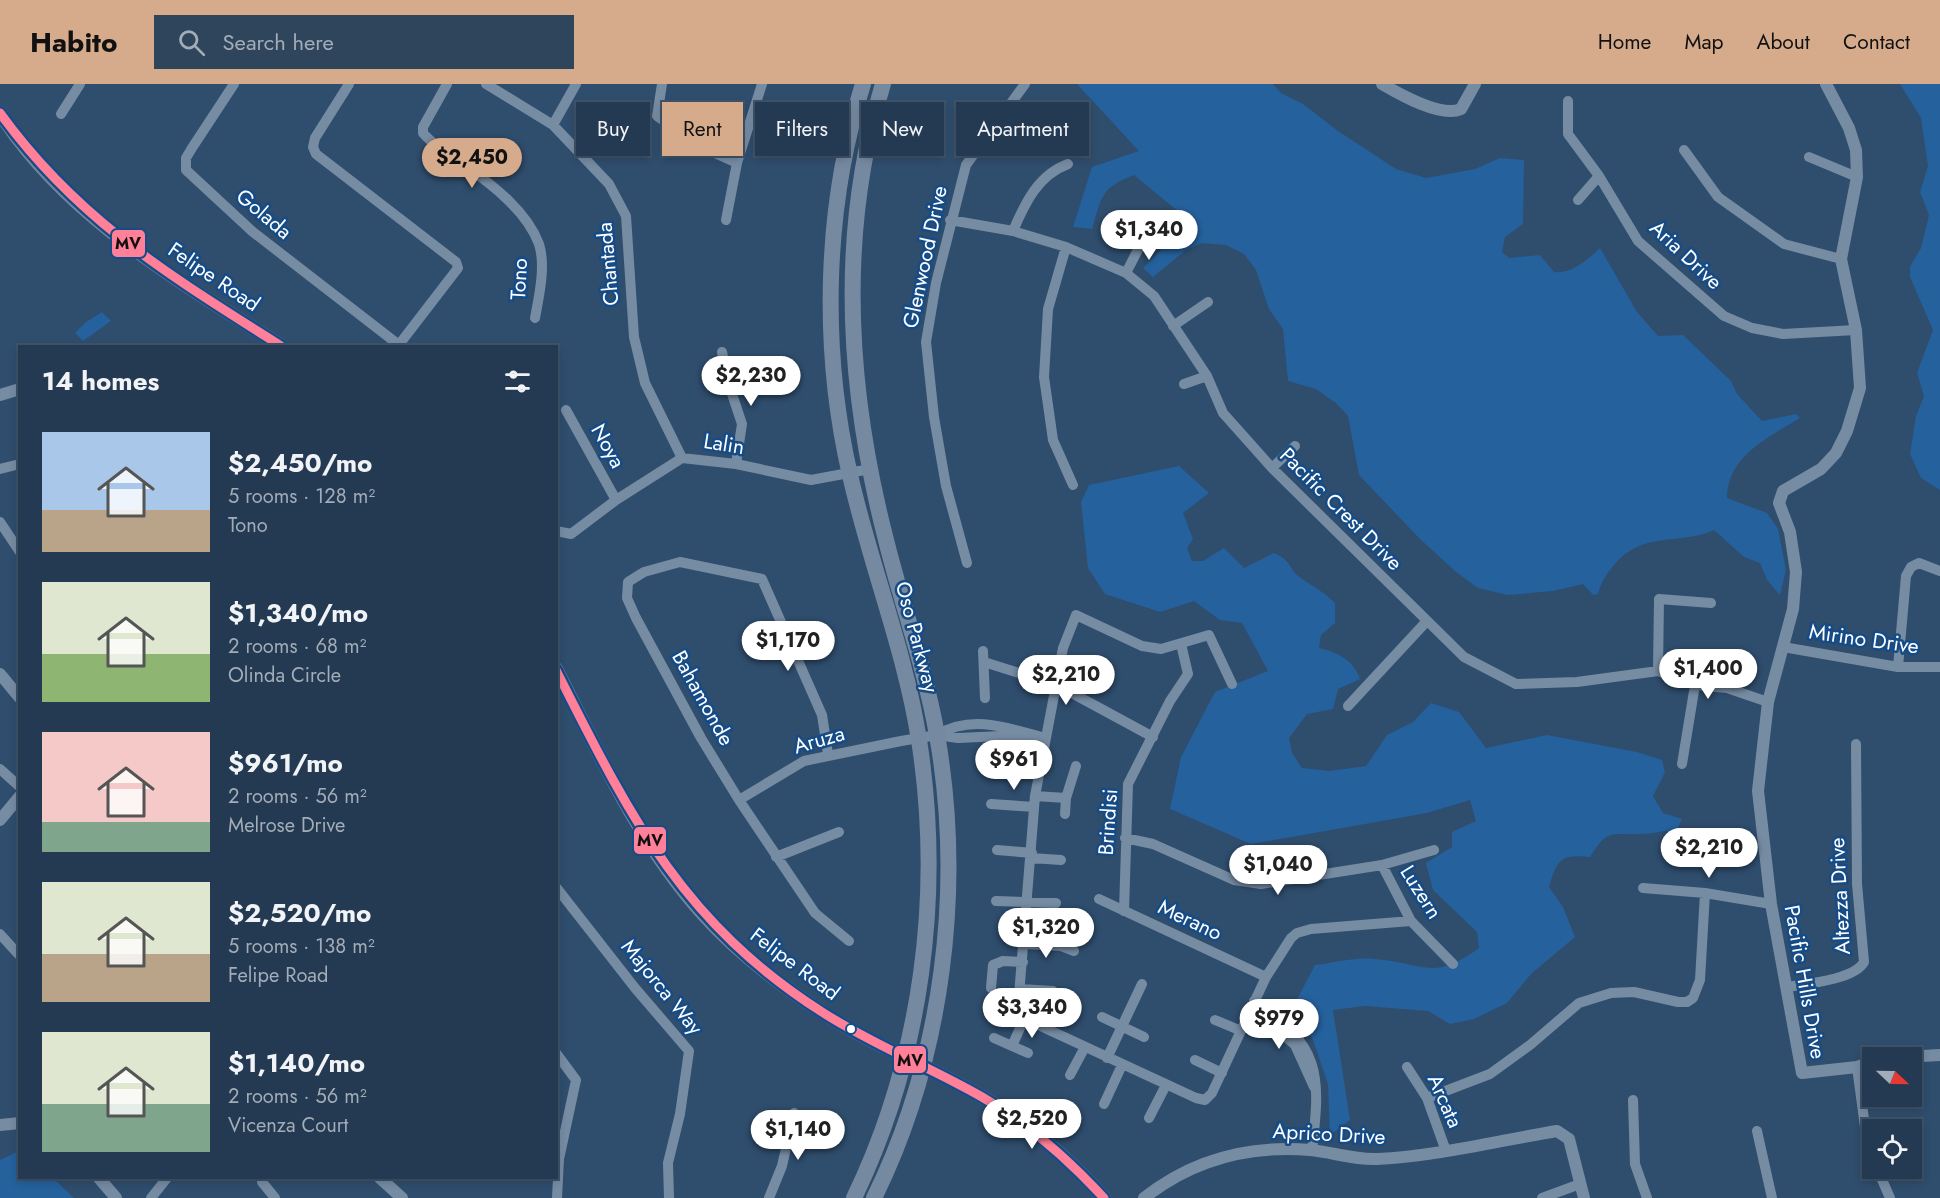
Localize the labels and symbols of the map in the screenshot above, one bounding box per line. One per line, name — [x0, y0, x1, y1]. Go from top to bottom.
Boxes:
pin: $2,450 — [423, 138, 521, 189]
street label: Golada — [230, 182, 298, 246]
street label: Glenwood Drive — [895, 183, 955, 331]
pin: $1,340 — [1100, 210, 1198, 261]
street label: Aria Drive — [1643, 213, 1729, 297]
street label: Chantada — [589, 221, 627, 307]
line badge: MV — [111, 229, 146, 258]
text: MV — [115, 232, 141, 255]
street label: Felipe Road — [162, 235, 266, 319]
street label: Tono — [503, 257, 535, 301]
pin: $2,230 — [702, 356, 800, 407]
street label: Noya — [584, 418, 632, 474]
street label: Lalin — [701, 426, 747, 462]
street label: Pacific Crest Drive — [1273, 441, 1409, 577]
street label: Oso Parkway — [888, 578, 946, 697]
street label: Mirino Drive — [1807, 616, 1921, 662]
pin: $1,170 — [739, 621, 837, 672]
street label: Bahamonde — [665, 645, 742, 751]
pin: $1,400 — [1659, 649, 1757, 700]
pin: $2,210 — [1017, 655, 1115, 706]
street label: Aruza — [790, 718, 848, 762]
pin: $961 — [978, 740, 1050, 791]
street label: Brindisi — [1091, 788, 1125, 856]
line badge: MV — [633, 826, 667, 855]
pin: $2,210 — [1660, 828, 1758, 879]
text: MV — [637, 829, 663, 852]
street label: Altezza Drive — [1822, 836, 1858, 955]
pin: $1,040 — [1229, 845, 1327, 896]
street label: Luzern — [1393, 859, 1449, 925]
street label: Merano — [1153, 892, 1227, 948]
street label: Pacific Hills Drive — [1777, 903, 1833, 1062]
pin: $1,320 — [997, 908, 1095, 959]
street label: Felipe Road — [744, 920, 846, 1008]
street label: Majorca Way — [614, 933, 710, 1042]
pin: $3,340 — [983, 988, 1081, 1039]
pin: $979 — [1243, 999, 1315, 1050]
unlabelled marker — [845, 1023, 857, 1035]
line badge: MV — [893, 1045, 927, 1074]
north arrow — [1862, 1047, 1922, 1107]
text: MV — [897, 1049, 923, 1072]
street label: Arcata — [1420, 1069, 1470, 1133]
pin: $2,520 — [983, 1099, 1081, 1150]
pin: $1,140 — [749, 1110, 847, 1161]
street label: Aprico Drive — [1272, 1116, 1386, 1152]

